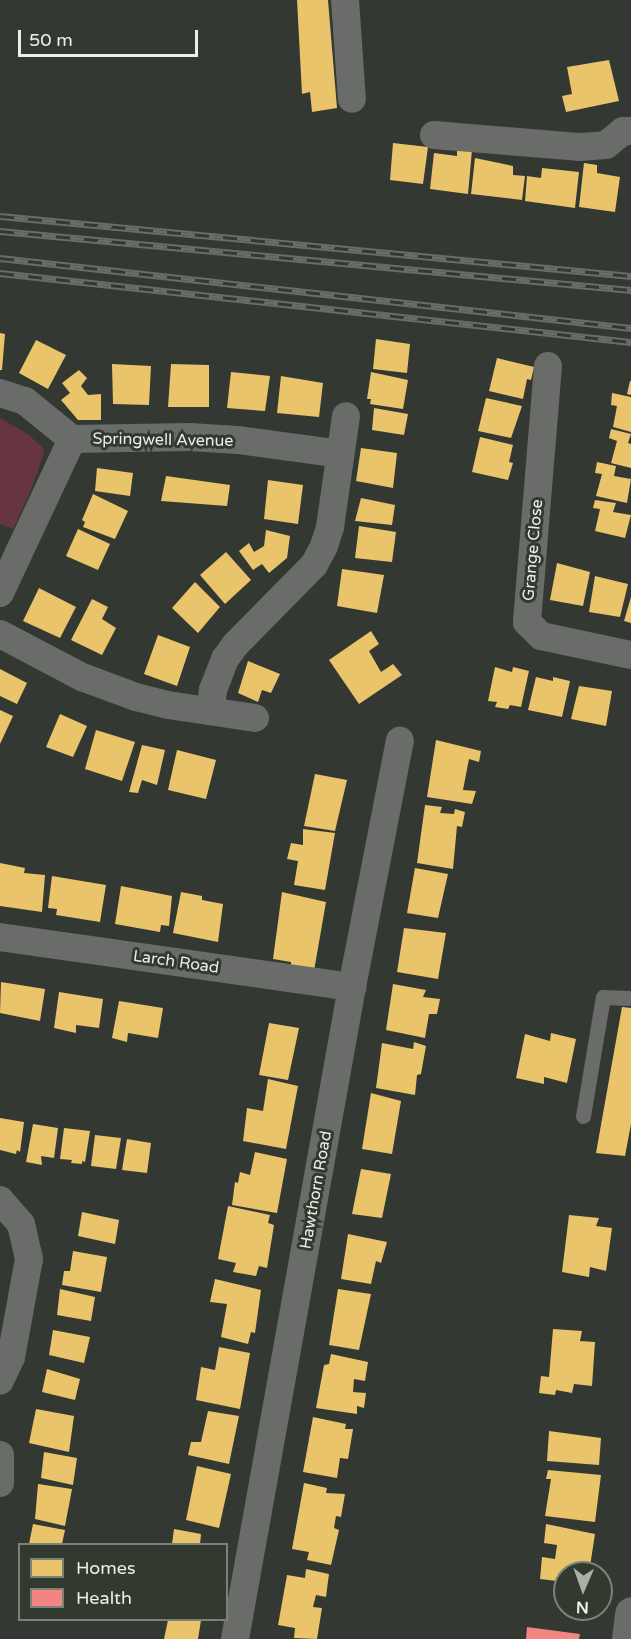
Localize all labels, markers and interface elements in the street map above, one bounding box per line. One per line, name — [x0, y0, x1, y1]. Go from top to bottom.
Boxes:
scale bar — [21, 18, 201, 56]
text: 50 m — [29, 29, 73, 51]
street label: Springwell Avenue — [92, 429, 234, 451]
street label: Grange Close — [519, 498, 547, 602]
street label: Larch Road — [132, 946, 220, 978]
street label: Hawthorn Road — [296, 1129, 336, 1251]
legend — [18, 1543, 228, 1621]
text: Homes — [76, 1557, 136, 1579]
north arrow — [553, 1561, 613, 1621]
text: Health — [76, 1587, 132, 1609]
text: N — [576, 1597, 589, 1617]

